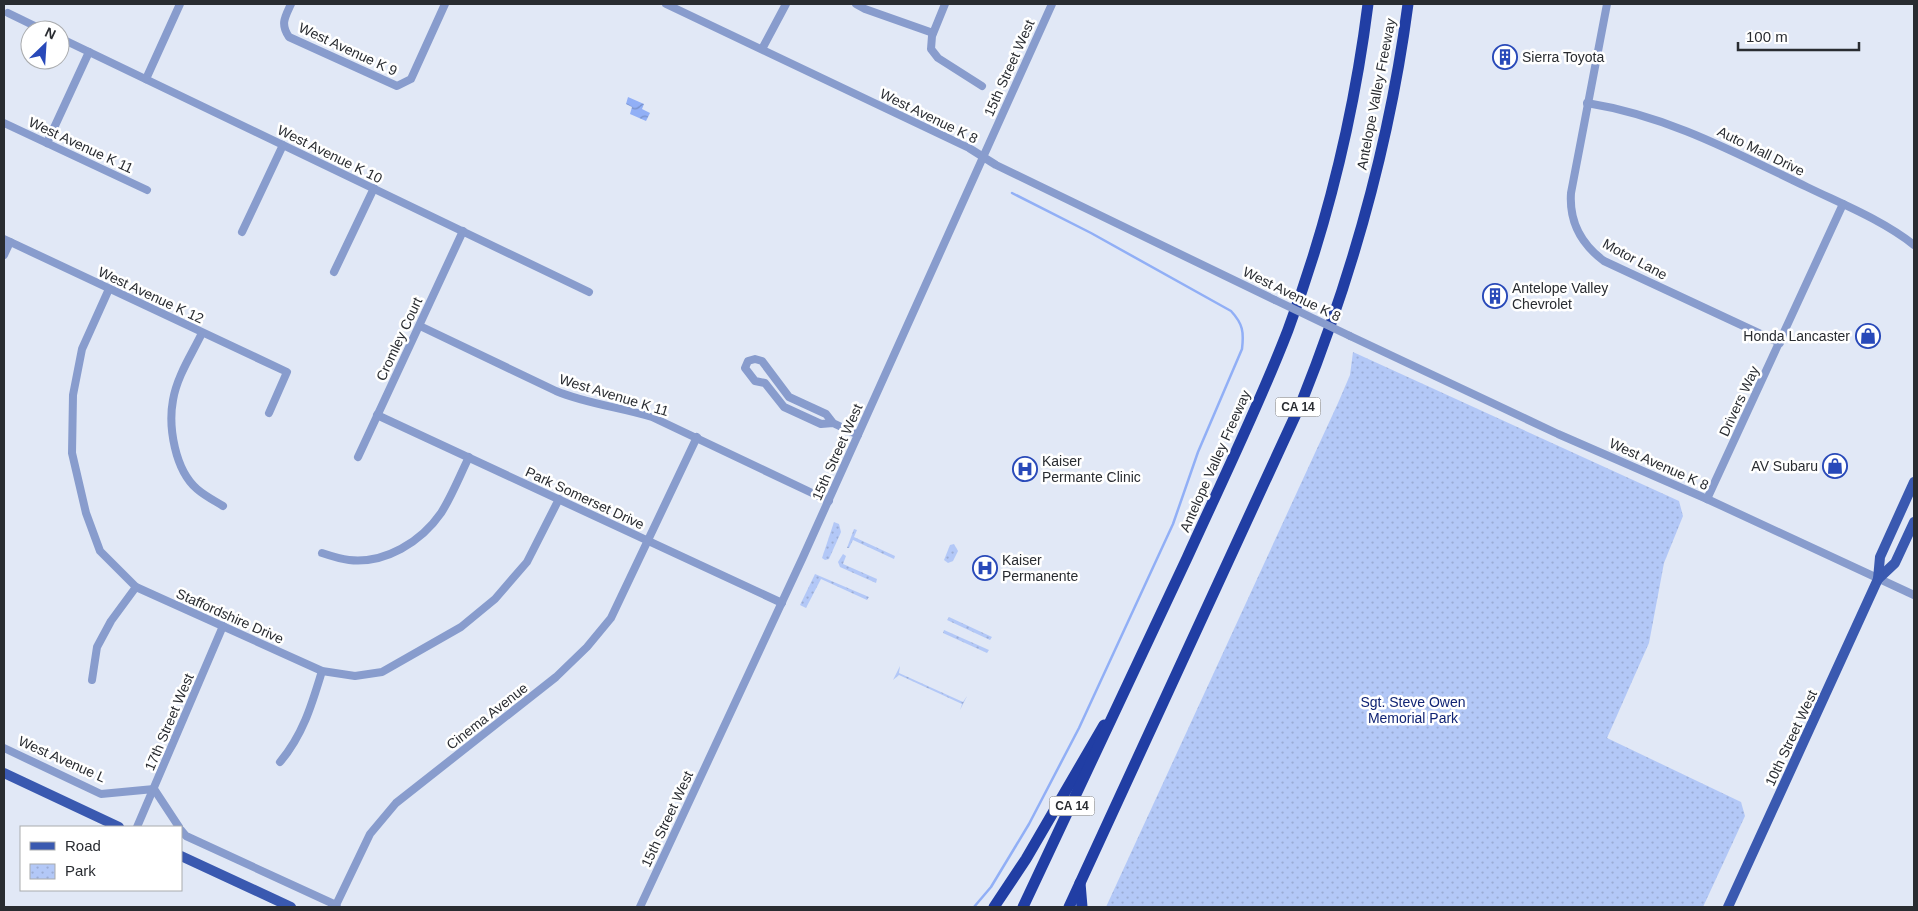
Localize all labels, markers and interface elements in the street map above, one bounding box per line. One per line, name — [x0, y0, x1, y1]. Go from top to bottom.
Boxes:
street label: 15th Street West — [981, 17, 1038, 119]
street label: Antelope Valley Freeway — [1353, 17, 1399, 171]
street label: West Avenue K 9 — [296, 19, 400, 79]
north arrow — [20, 20, 70, 70]
scale bar — [1738, 20, 1859, 52]
text: N — [43, 24, 58, 43]
text: 100 m — [1746, 28, 1788, 45]
building icon: Sierra Toyota — [1492, 44, 1518, 70]
place label: Sierra Toyota — [1522, 49, 1604, 65]
street label: West Avenue K 8 — [877, 85, 981, 147]
street label: West Avenue K 11 — [26, 114, 136, 176]
street label: West Avenue K 10 — [275, 122, 385, 186]
street label: Auto Mall Drive — [1715, 123, 1807, 179]
street label: Motor Lane — [1600, 235, 1670, 283]
street label: West Avenue K 8 — [1240, 263, 1344, 325]
street label: West Avenue K 12 — [96, 264, 207, 327]
place label: Antelope Valley Chevrolet — [1512, 280, 1608, 312]
building icon: Antelope Valley Chevrolet — [1482, 283, 1508, 309]
street label: Cromley Court — [373, 295, 425, 383]
shop icon: Honda Lancaster — [1855, 323, 1881, 349]
place label: Honda Lancaster — [1743, 328, 1850, 344]
street label: Drivers Way — [1716, 363, 1762, 439]
street label: West Avenue K 11 — [557, 371, 671, 419]
street label: Antelope Valley Freeway — [1176, 387, 1254, 535]
road number: CA 14 — [1276, 398, 1320, 417]
street label: 15th Street West — [809, 401, 866, 503]
street label: West Avenue K 8 — [1607, 435, 1711, 493]
place label: Kaiser Permante Clinic — [1042, 453, 1141, 485]
shop icon: AV Subaru — [1822, 453, 1848, 479]
hospital icon: Kaiser Permante Clinic — [1012, 456, 1038, 482]
place label: AV Subaru — [1751, 458, 1818, 474]
street label: Park Somerset Drive — [523, 463, 647, 533]
place label: Kaiser Permanente — [1002, 552, 1078, 584]
hospital icon: Kaiser Permanente — [972, 555, 998, 581]
street label: Staffordshire Drive — [174, 585, 286, 647]
street label: 17th Street West — [141, 671, 197, 773]
street label: Cinema Avenue — [443, 679, 531, 753]
street label: 10th Street West — [1762, 687, 1820, 789]
park label: Sgt. Steve Owen Memorial Park — [1360, 694, 1466, 726]
street label: West Avenue L — [16, 733, 108, 785]
street label: 15th Street West — [638, 768, 696, 870]
road number: CA 14 — [1050, 796, 1094, 816]
legend — [20, 826, 182, 891]
text: Road — [65, 837, 101, 854]
text: Park — [65, 862, 96, 879]

